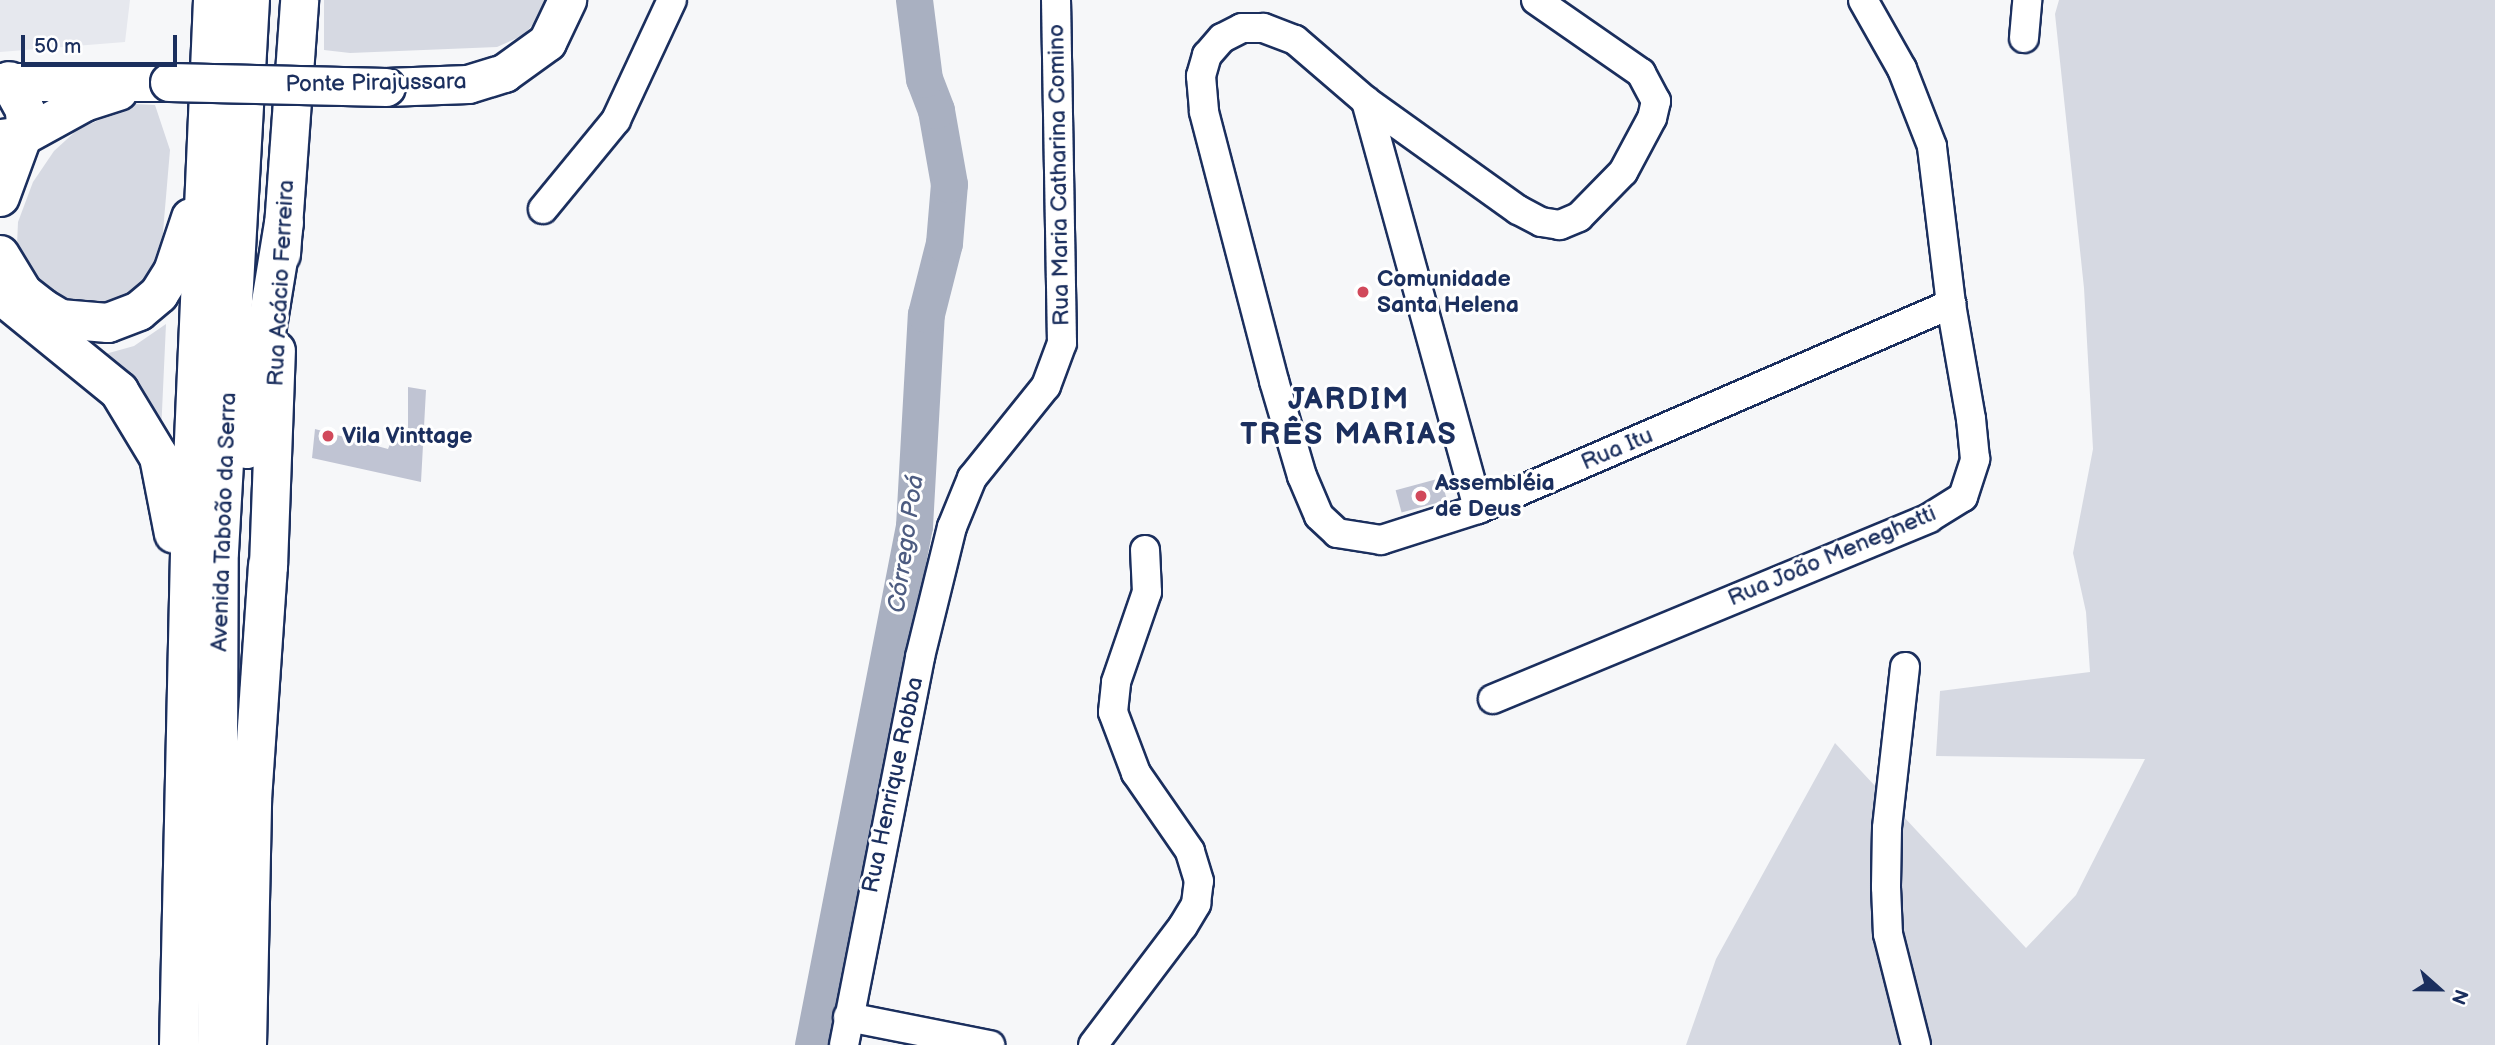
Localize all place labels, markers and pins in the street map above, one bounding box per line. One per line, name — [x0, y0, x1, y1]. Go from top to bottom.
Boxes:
place label: Comunidade Santa Helena — [1377, 265, 1519, 319]
marker: Comunidade Santa Helena — [1355, 284, 1371, 300]
place label: Vila Vinttage — [342, 422, 474, 450]
marker: Vila Vinttage — [320, 428, 336, 444]
place label: Assembléia de Deus — [1435, 469, 1555, 523]
marker: Assembléia de Deus — [1413, 488, 1429, 504]

